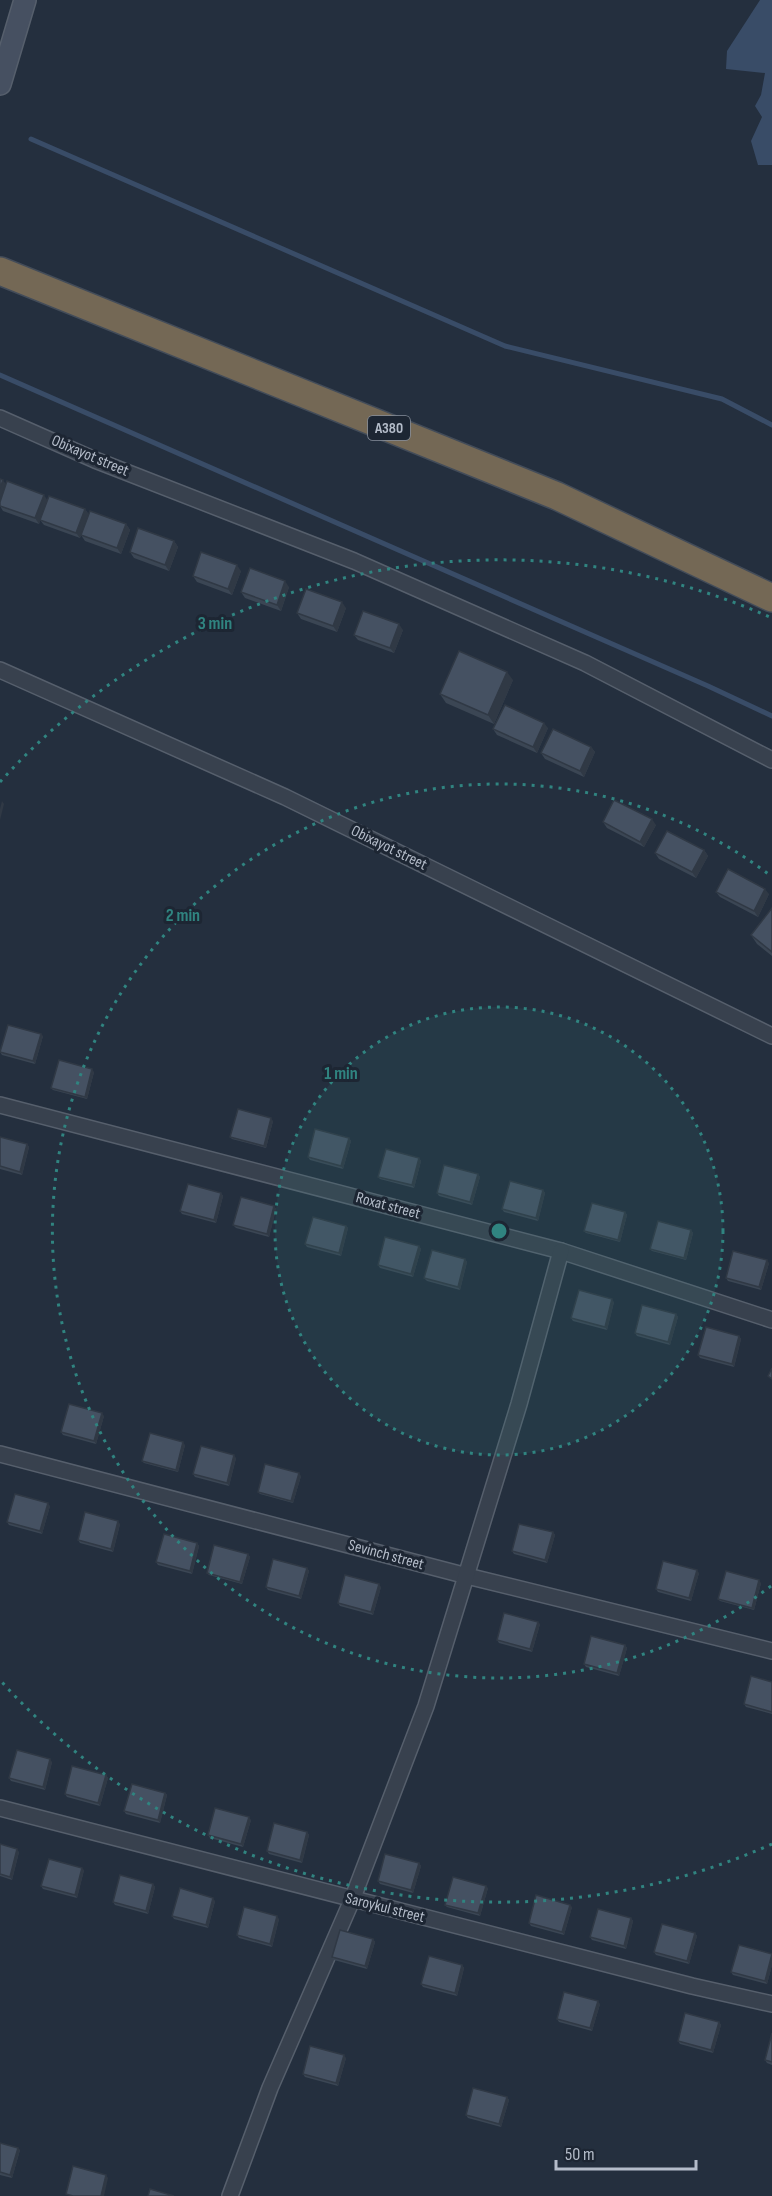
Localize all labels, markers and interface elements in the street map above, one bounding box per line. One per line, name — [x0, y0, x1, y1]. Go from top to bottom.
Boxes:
road number: A380 — [368, 416, 410, 440]
street label: Obixayot street — [48, 431, 132, 481]
text: 3 min — [198, 613, 232, 634]
street label: Obixayot street — [348, 821, 430, 875]
text: 2 min — [166, 905, 200, 926]
text: 1 min — [324, 1063, 358, 1084]
street label: Roxat street — [354, 1188, 422, 1224]
centre of rings — [489, 1221, 509, 1241]
street label: Sevinch street — [346, 1536, 426, 1574]
street label: Saroykul street — [343, 1889, 427, 1927]
scale bar — [556, 2133, 696, 2171]
text: 50 m — [565, 2144, 595, 2165]

